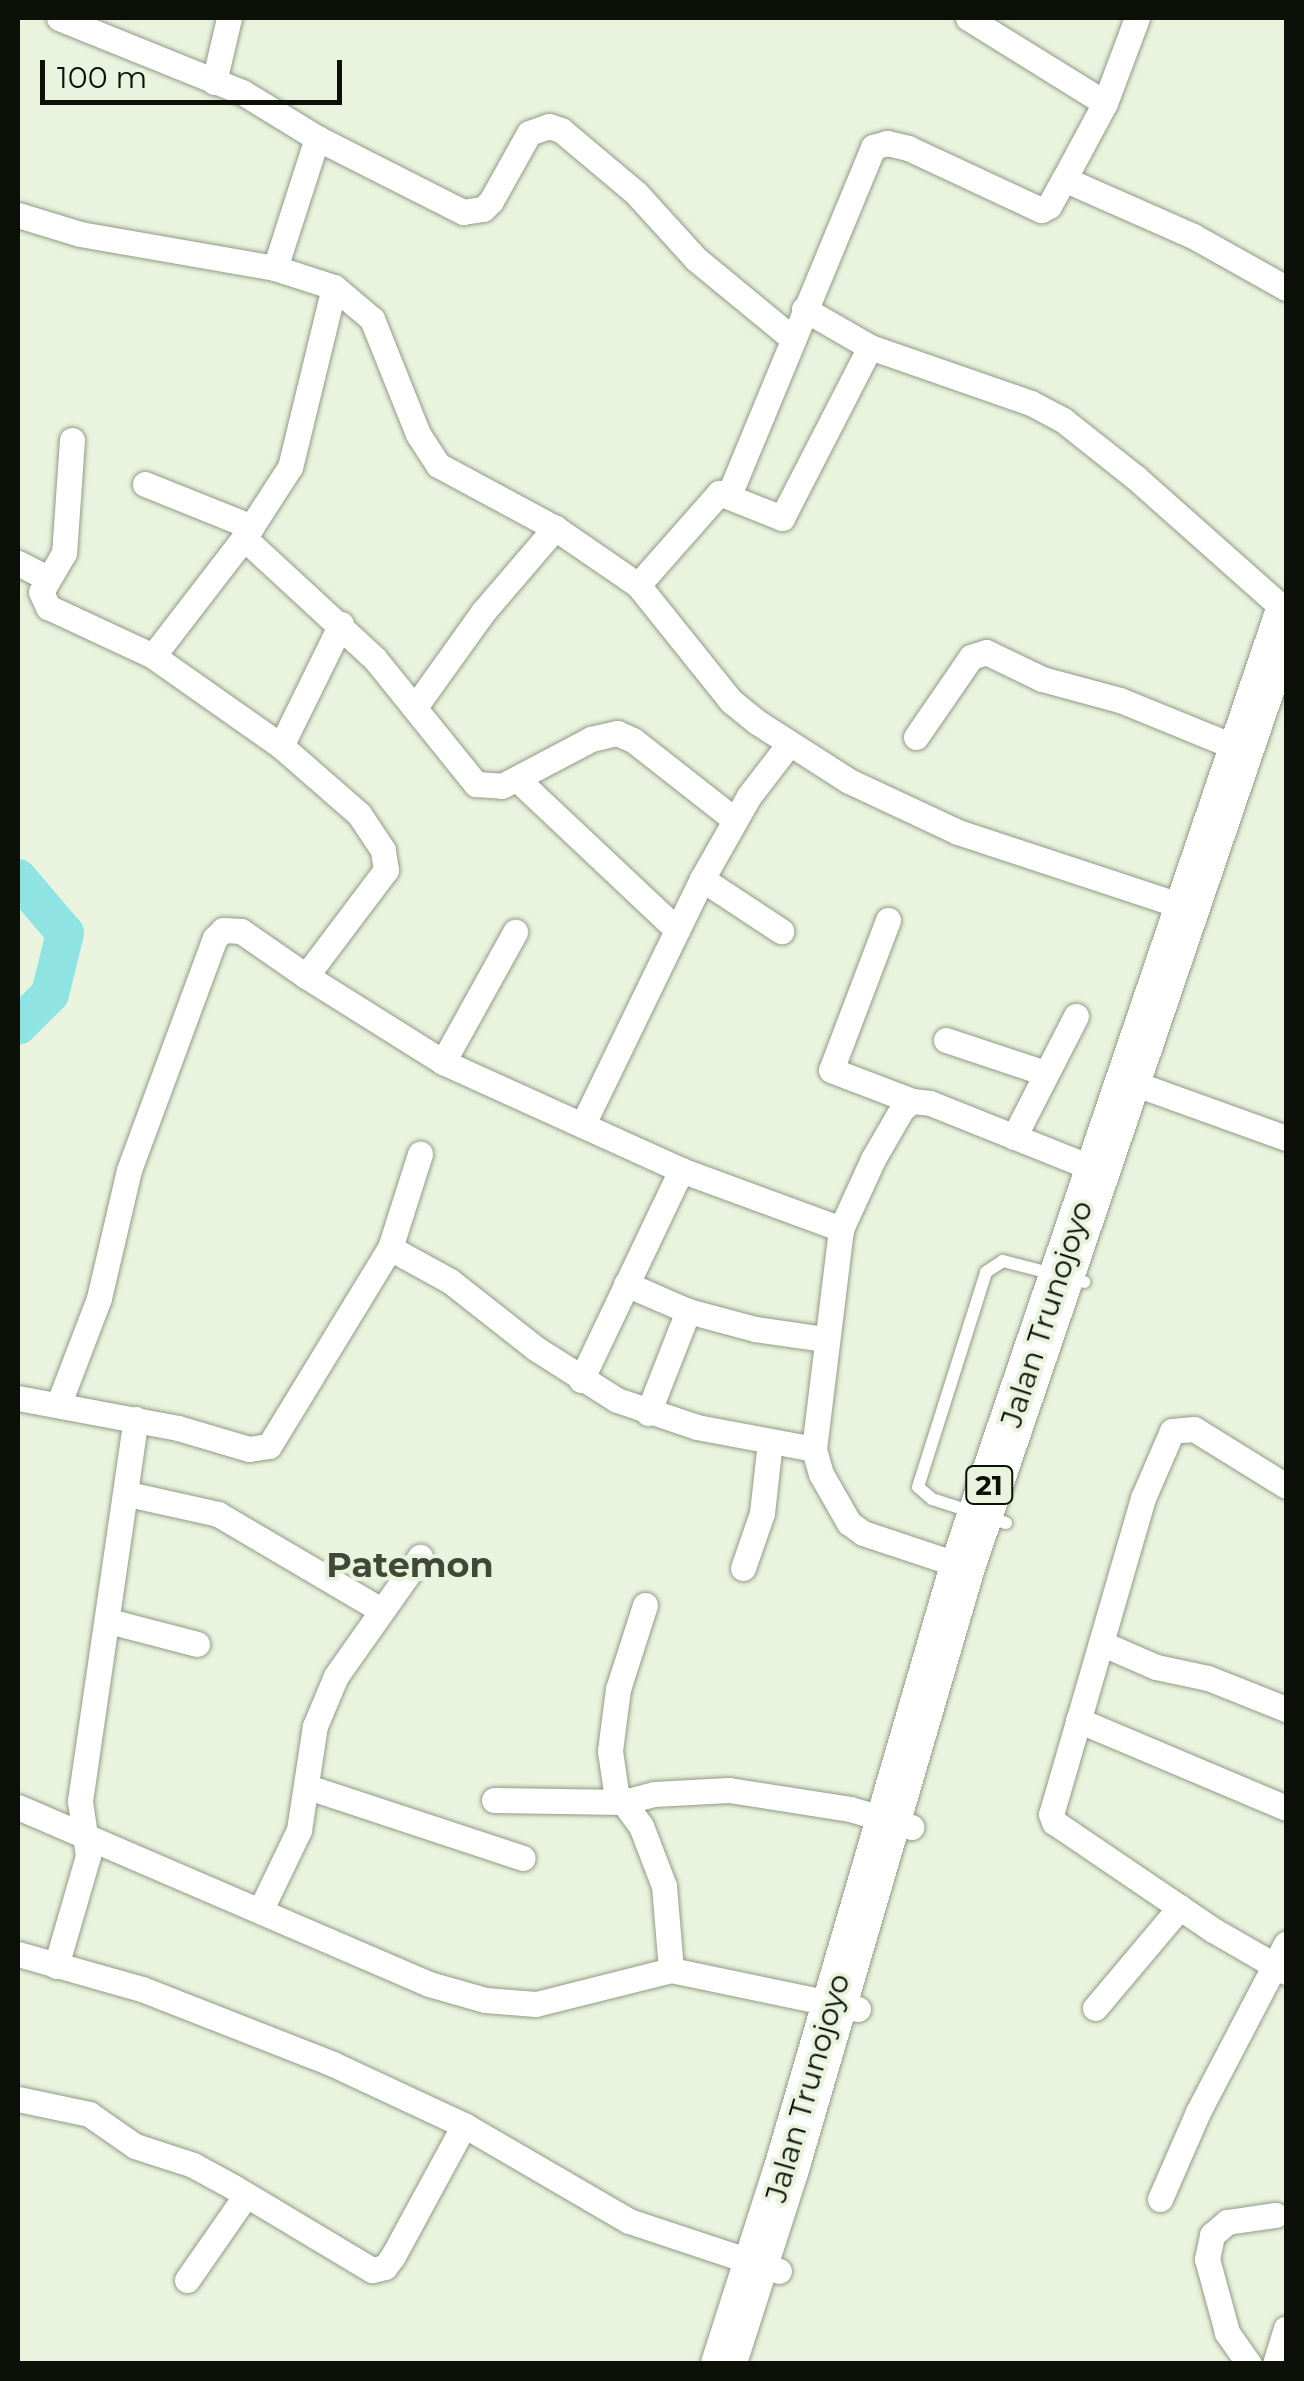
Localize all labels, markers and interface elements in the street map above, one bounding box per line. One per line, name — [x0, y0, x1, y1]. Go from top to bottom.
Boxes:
scale bar — [45, 40, 348, 102]
text: 100 m — [57, 59, 147, 96]
street label: Jalan Trunojoyo — [993, 1196, 1101, 1432]
road number: 21 — [964, 1462, 1014, 1508]
district label: Patemon — [326, 1544, 494, 1586]
street label: Jalan Trunojoyo — [758, 1970, 858, 2206]

